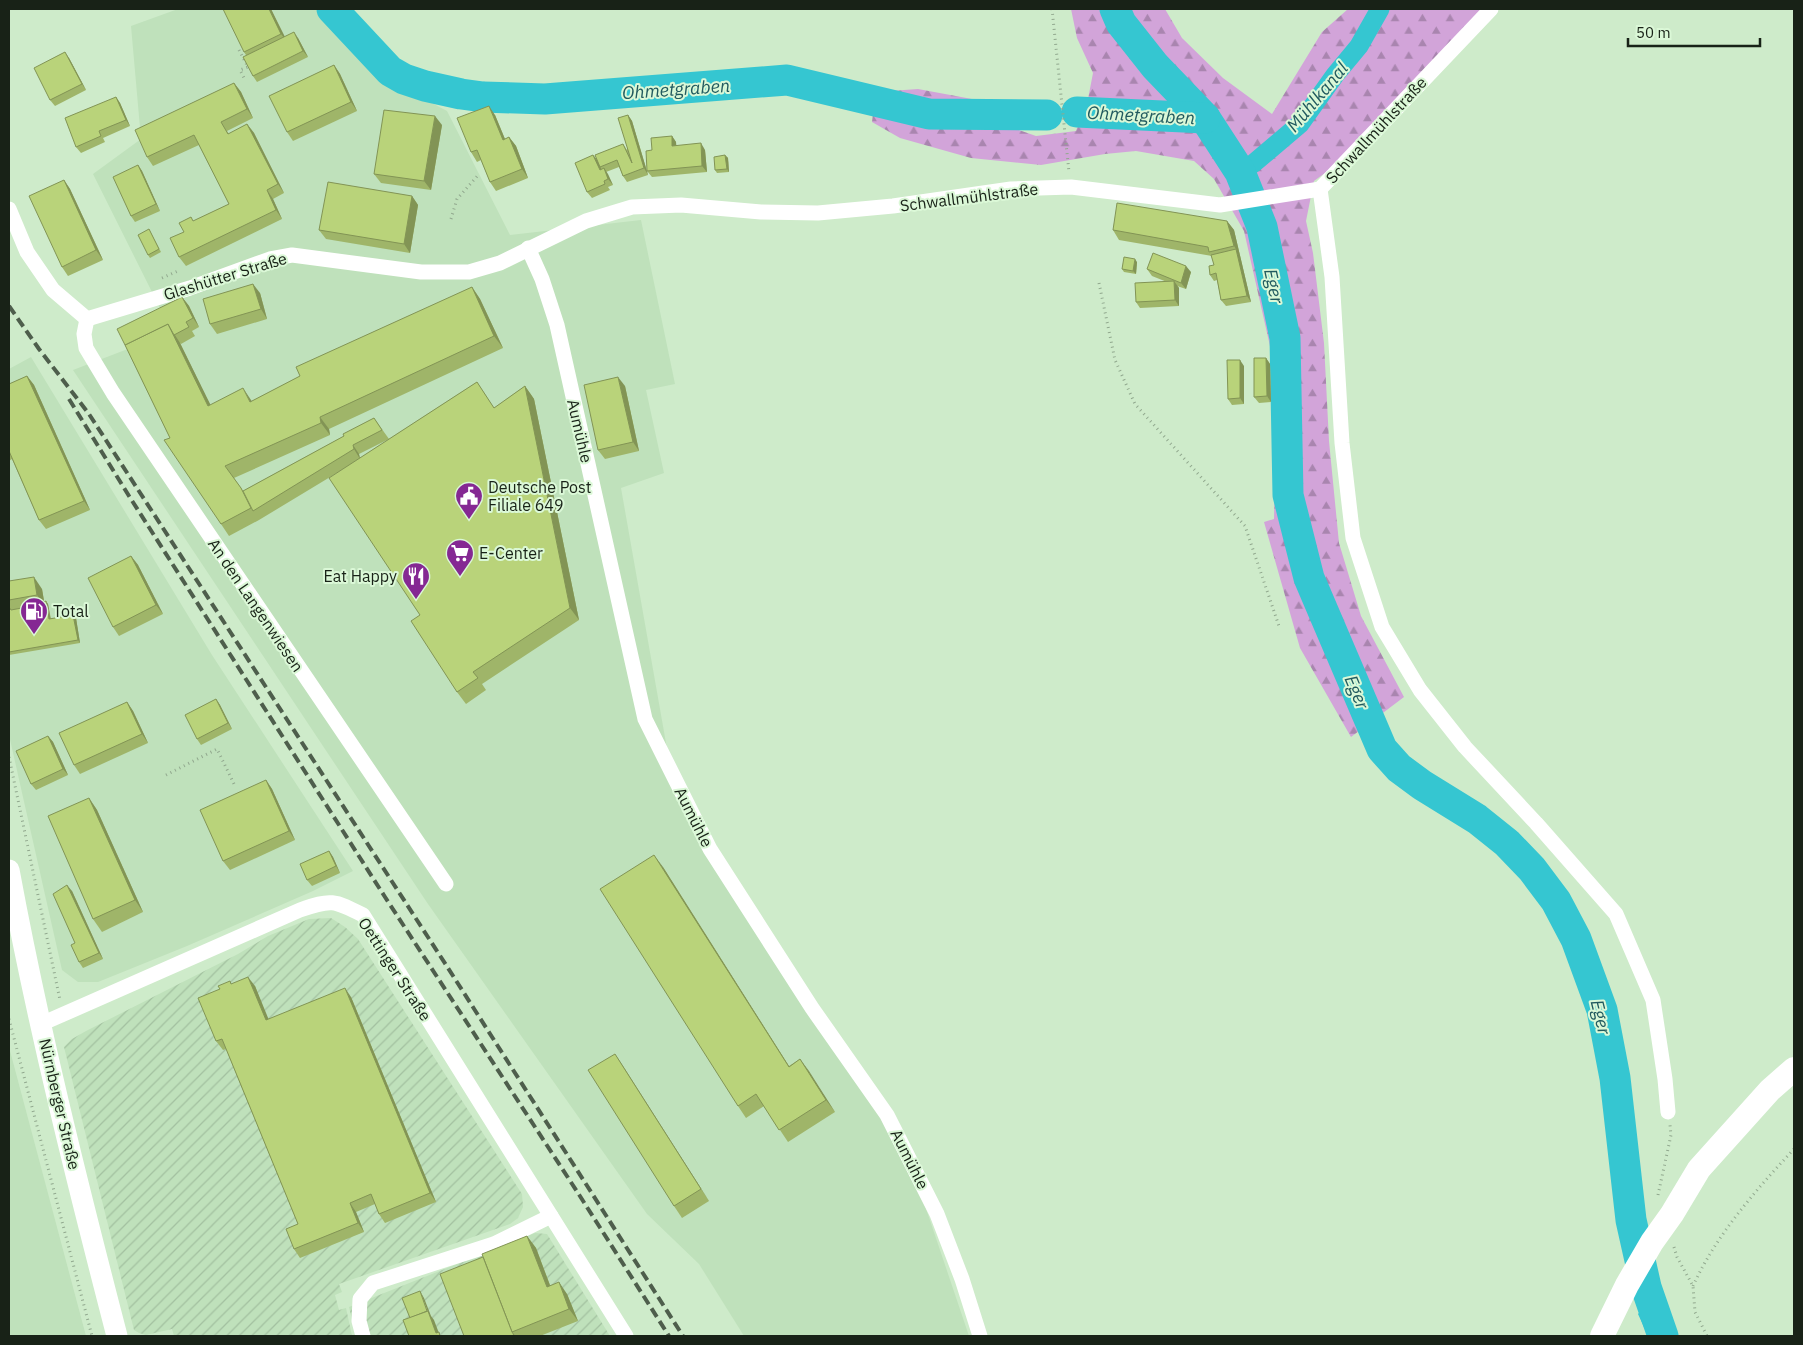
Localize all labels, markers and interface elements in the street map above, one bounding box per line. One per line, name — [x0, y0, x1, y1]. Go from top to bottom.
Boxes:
scale bar — [1628, 15, 1760, 47]
text: 50 m — [1636, 23, 1671, 42]
water label: Mühlkanal — [1281, 57, 1353, 137]
street label: Schwallmühlstraße — [1321, 72, 1431, 188]
water label: Ohmetgraben — [621, 74, 731, 104]
water label: Ohmetgraben — [1086, 101, 1196, 129]
street label: Schwallmühlstraße — [899, 179, 1039, 215]
street label: Glashütter Straße — [161, 248, 289, 304]
water label: Eger — [1259, 266, 1289, 306]
street label: Aumühle — [563, 397, 597, 465]
place label: Deutsche Post Filiale 649 — [488, 477, 591, 515]
public building icon: Deutsche Post Filiale 649 — [454, 481, 484, 520]
street label: An den Langenwiesen — [204, 535, 308, 675]
supermarket icon: E-Center — [445, 538, 475, 577]
place label: E-Center — [479, 543, 543, 563]
restaurant icon: Eat Happy — [401, 561, 431, 600]
place label: Eat Happy — [323, 566, 397, 586]
fuel station icon: Total — [19, 596, 49, 635]
place label: Total — [53, 601, 89, 621]
water label: Eger — [1340, 671, 1375, 713]
street label: Aumühle — [670, 784, 718, 851]
street label: Oettinger Straße — [354, 913, 436, 1025]
water label: Eger — [1586, 997, 1616, 1037]
street label: Nürnberger Straße — [35, 1036, 85, 1172]
street label: Aumühle — [886, 1126, 934, 1193]

